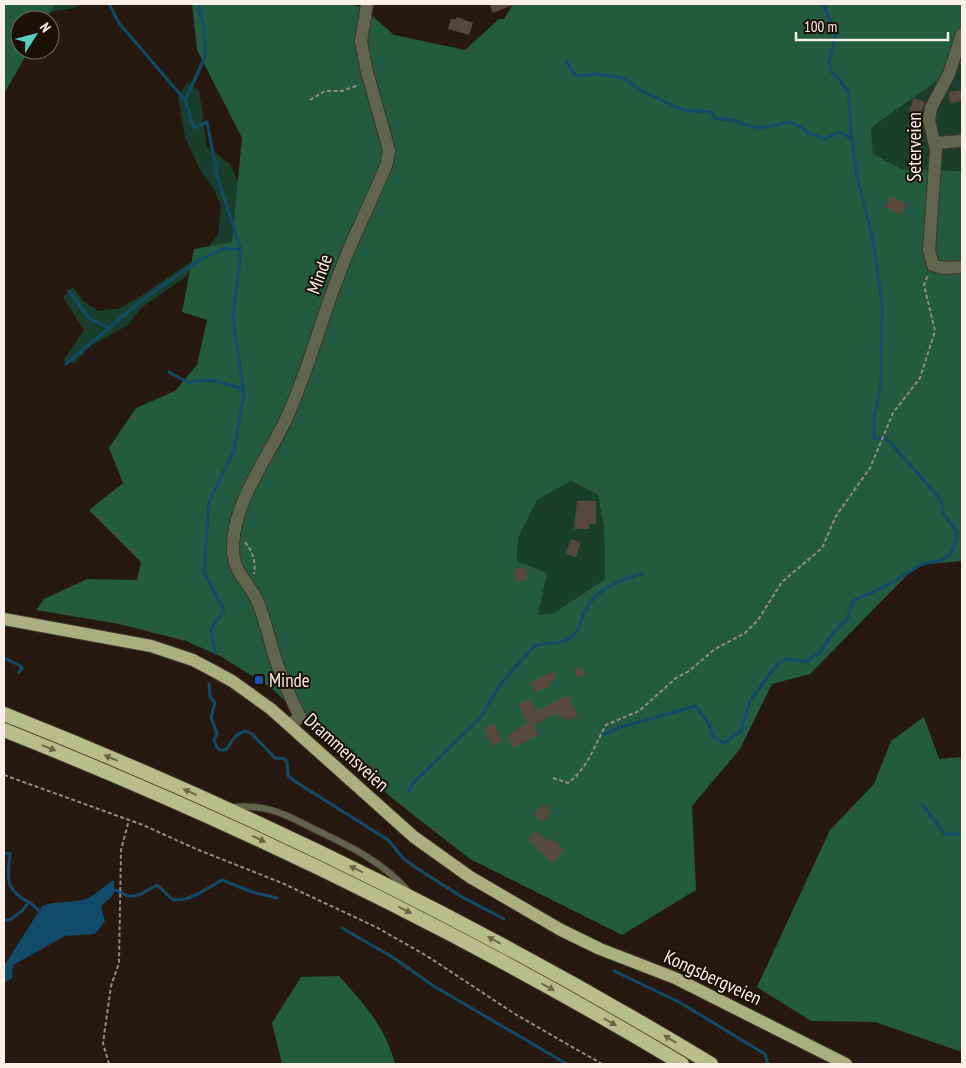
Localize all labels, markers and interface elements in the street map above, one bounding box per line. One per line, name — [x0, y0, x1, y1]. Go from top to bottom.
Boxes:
north arrow — [10, 10, 60, 60]
scale bar — [796, 10, 948, 42]
text: 100 m — [804, 17, 837, 36]
text: N — [36, 19, 55, 36]
street label: Seterveien — [902, 112, 926, 182]
street label: Minde — [301, 251, 337, 297]
place label: Minde — [269, 668, 310, 692]
marker: Minde — [253, 674, 265, 686]
street label: Drammensveien — [300, 708, 394, 796]
one-way arrow — [42, 745, 56, 753]
one-way arrow — [104, 753, 118, 761]
one-way arrow — [183, 787, 197, 795]
one-way arrow — [251, 835, 266, 843]
one-way arrow — [349, 865, 363, 873]
one-way arrow — [397, 906, 412, 915]
one-way arrow — [486, 936, 501, 944]
street label: Kongsbergveien — [660, 944, 766, 1010]
one-way arrow — [541, 983, 555, 991]
one-way arrow — [603, 1018, 618, 1026]
one-way arrow — [663, 1035, 676, 1044]

